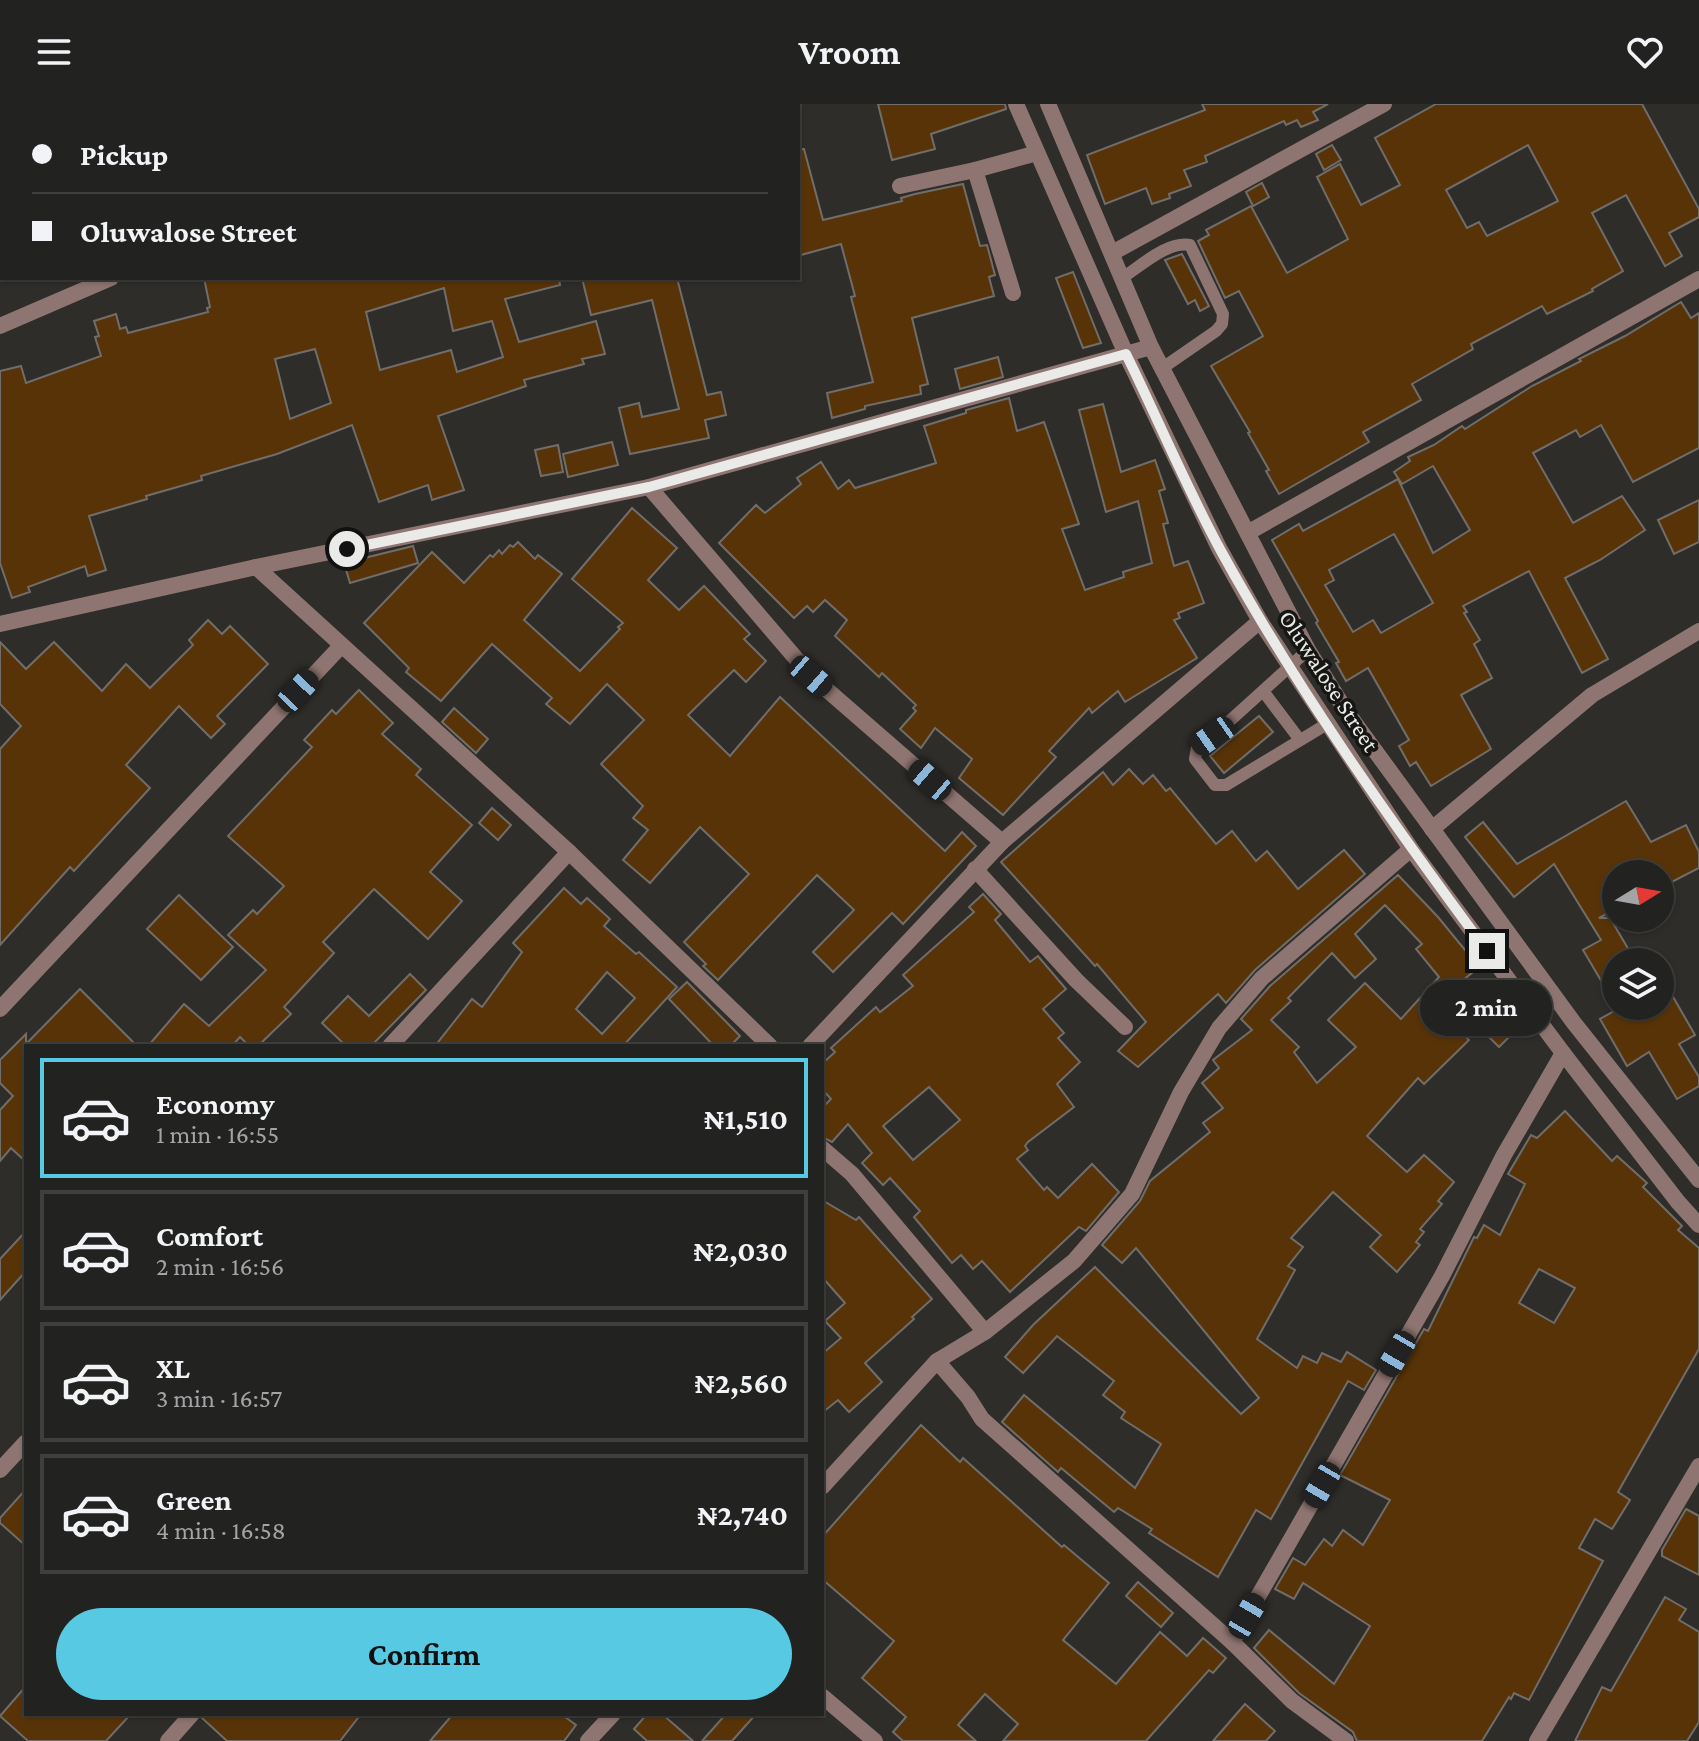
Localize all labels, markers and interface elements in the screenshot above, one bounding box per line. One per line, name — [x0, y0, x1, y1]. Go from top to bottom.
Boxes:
icon: menu — [32, 30, 76, 74]
icon: heart — [1623, 30, 1667, 74]
text: Vroom — [798, 32, 901, 72]
text: Pickup — [80, 138, 168, 171]
text: Oluwalose Street — [80, 215, 297, 248]
route start — [329, 531, 365, 567]
street label: Oluwalose Street — [1274, 605, 1386, 757]
car — [785, 651, 837, 701]
car — [273, 665, 323, 717]
car — [1186, 712, 1240, 760]
car — [904, 755, 956, 805]
north arrow — [1602, 860, 1674, 932]
map controls — [1602, 860, 1674, 1020]
route end — [1469, 933, 1505, 969]
button: layers — [1602, 948, 1674, 1020]
callout: 2 min — [1421, 979, 1553, 1035]
text: 2 min — [1455, 993, 1517, 1022]
icon: car — [60, 1082, 132, 1154]
text: Economy — [156, 1087, 275, 1120]
text: ₦1,510 — [704, 1102, 788, 1135]
text: 1 min · 16:55 — [156, 1120, 279, 1149]
icon: car — [60, 1214, 132, 1286]
text: Comfort — [156, 1219, 263, 1252]
text: ₦2,030 — [693, 1234, 788, 1267]
text: 2 min · 16:56 — [156, 1252, 284, 1281]
car — [1375, 1327, 1419, 1381]
icon: car — [60, 1346, 132, 1418]
text: XL — [156, 1351, 190, 1384]
text: ₦2,560 — [695, 1366, 788, 1399]
text: 3 min · 16:57 — [156, 1384, 282, 1413]
car — [1300, 1458, 1344, 1512]
icon: car — [60, 1478, 132, 1550]
text: Green — [156, 1483, 232, 1516]
text: ₦2,740 — [697, 1498, 788, 1531]
text: 4 min · 16:58 — [156, 1516, 286, 1545]
car — [1225, 1589, 1269, 1643]
button: Confirm — [56, 1608, 792, 1700]

